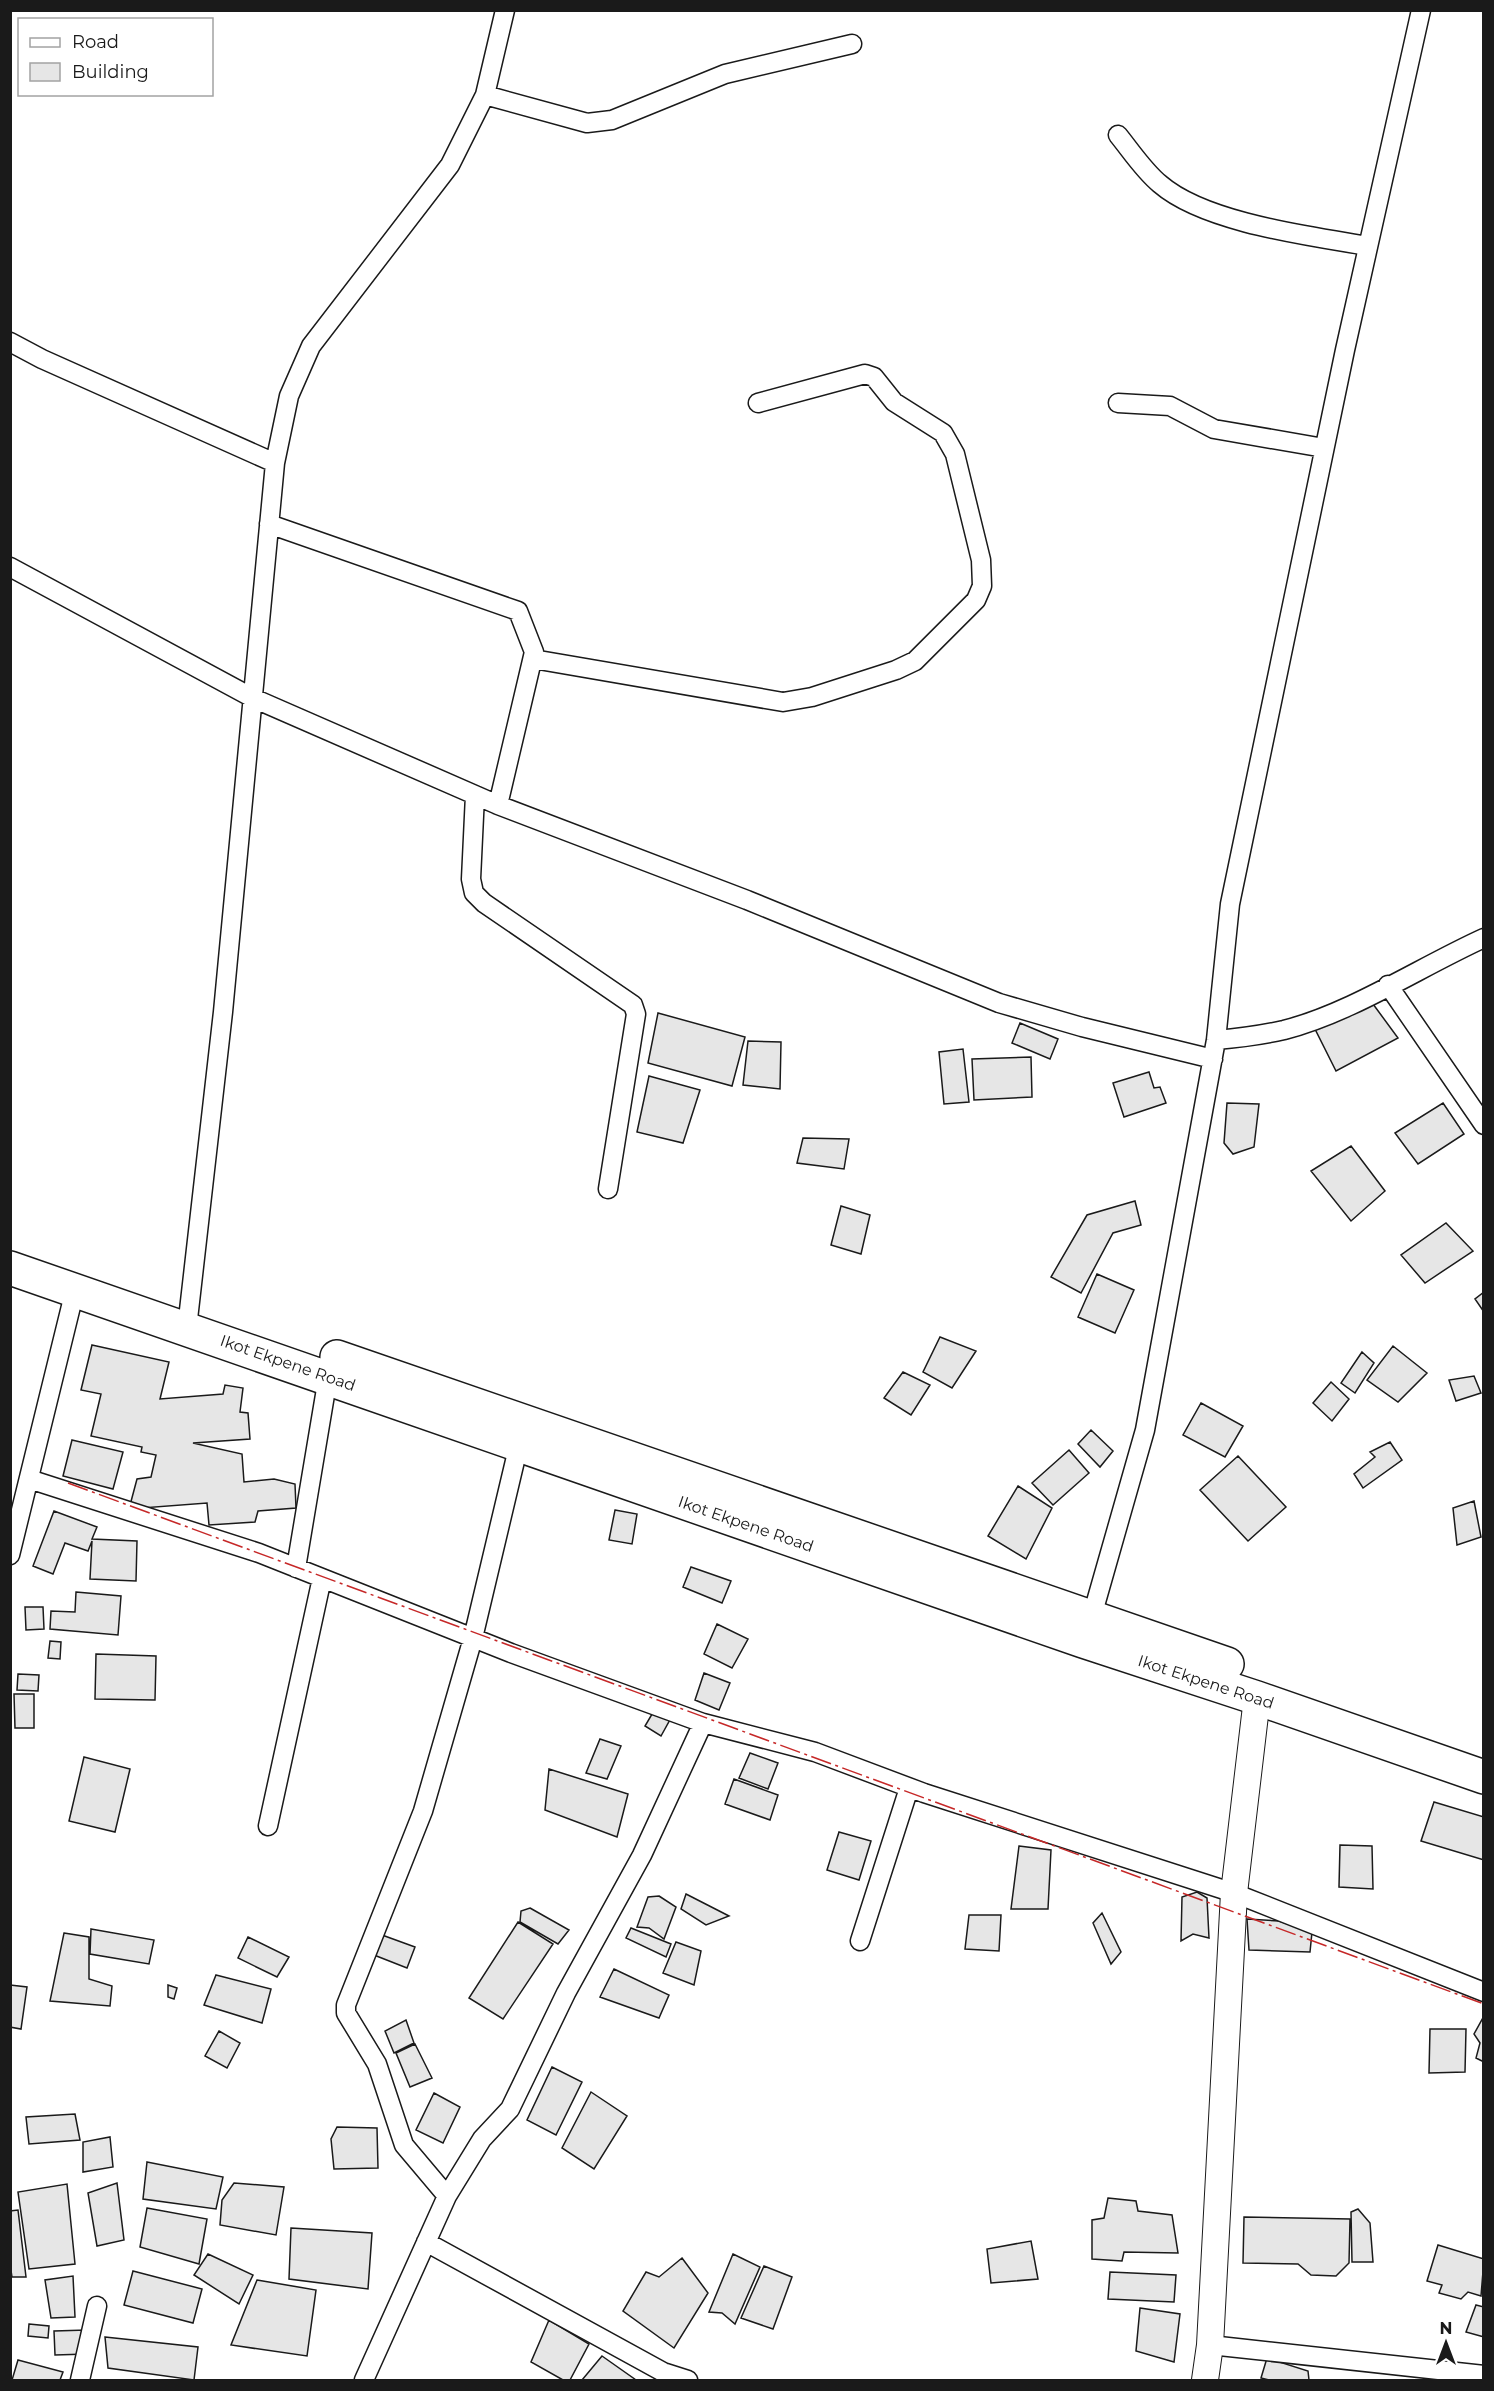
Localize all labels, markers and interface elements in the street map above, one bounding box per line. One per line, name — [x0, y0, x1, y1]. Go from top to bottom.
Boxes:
legend — [18, 18, 213, 96]
text: Road — [72, 31, 119, 53]
text: Building — [72, 61, 149, 83]
street label: Ikot Ekpene Road — [218, 1331, 358, 1395]
street label: Ikot Ekpene Road — [676, 1492, 816, 1556]
street label: Ikot Ekpene Road — [1136, 1651, 1276, 1713]
north arrow — [1416, 2313, 1476, 2373]
text: N — [1440, 2319, 1452, 2338]

